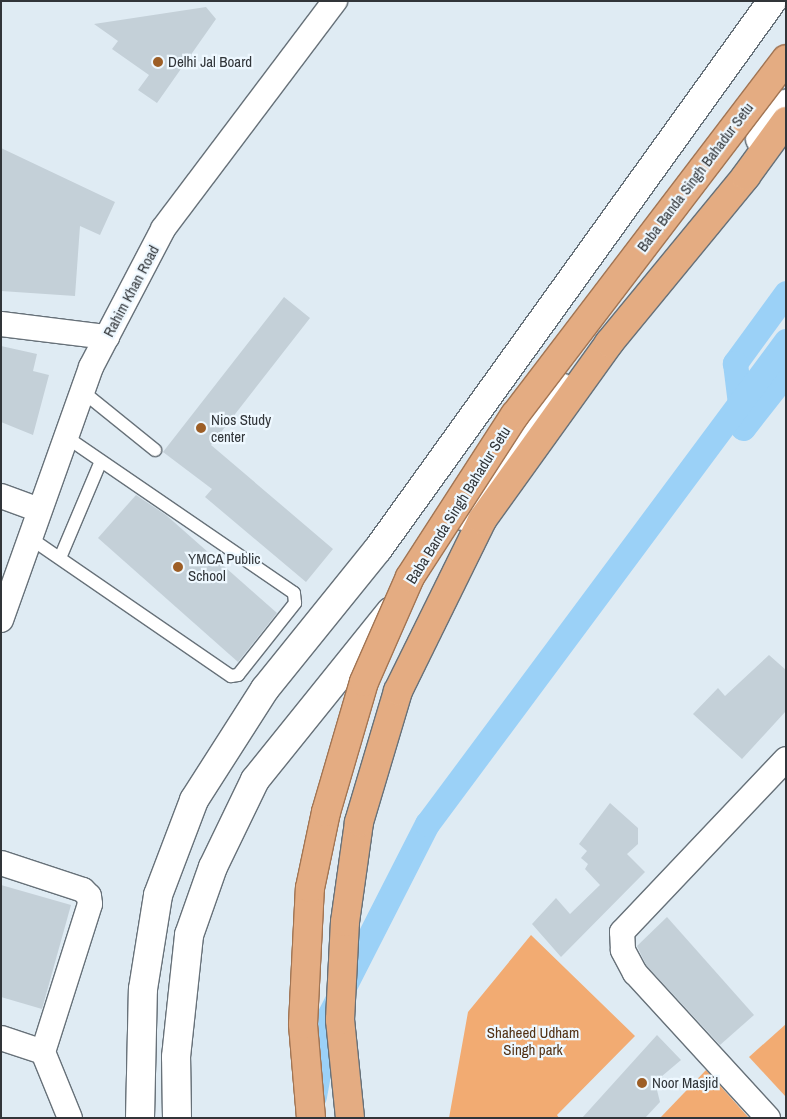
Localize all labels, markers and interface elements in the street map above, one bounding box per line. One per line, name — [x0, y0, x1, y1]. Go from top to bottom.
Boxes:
place label: Delhi Jal Board — [168, 53, 252, 71]
marker: Delhi Jal Board — [152, 56, 164, 68]
street label: Baba Banda Singh Bahadur Setu — [633, 99, 757, 255]
street label: Rahim Khan Road — [99, 242, 163, 340]
place label: Nios Study center — [211, 410, 271, 445]
marker: Nios Study center — [195, 422, 207, 434]
street label: Baba Banda Singh Bahadur Setu — [402, 423, 514, 587]
place label: YMCA Public School — [188, 549, 261, 584]
marker: YMCA Public School — [172, 561, 184, 573]
park label: Shaheed Udham Singh park — [487, 1023, 579, 1058]
place label: Noor Masjid — [652, 1074, 718, 1092]
marker: Noor Masjid — [636, 1077, 648, 1089]

